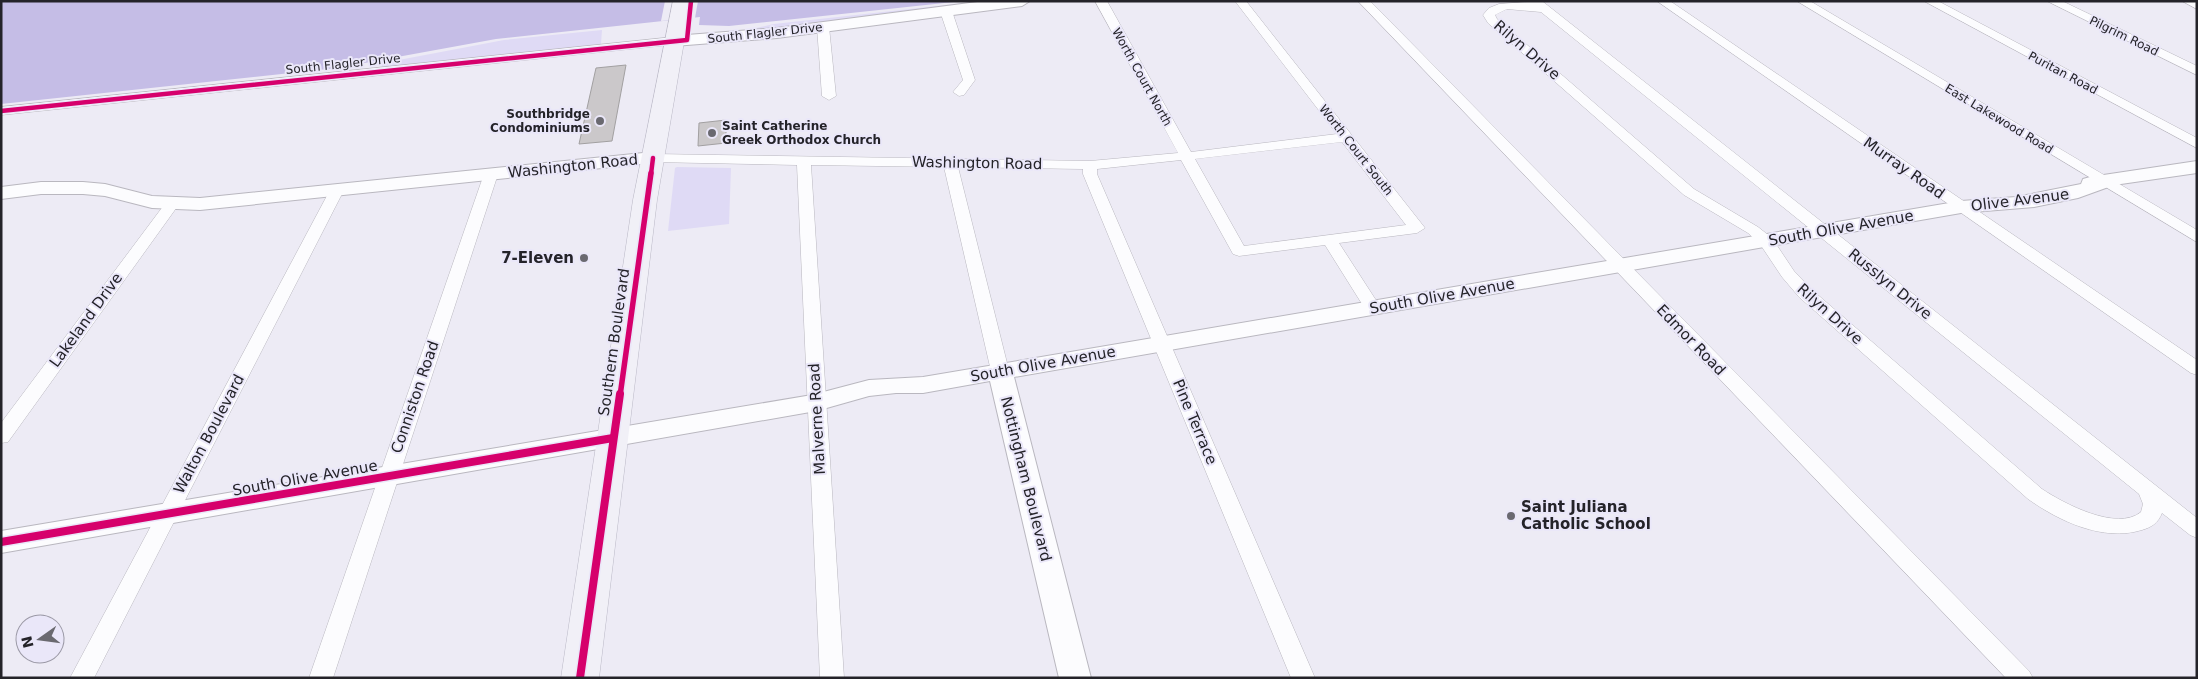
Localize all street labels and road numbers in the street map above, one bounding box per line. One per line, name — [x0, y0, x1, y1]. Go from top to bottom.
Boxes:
street label: Pilgrim Road — [2087, 13, 2161, 59]
street label: Rilyn Drive — [1490, 16, 1564, 84]
street label: South Flagler Drive — [707, 20, 823, 46]
street label: Worth Court North — [1109, 26, 1175, 128]
street label: Puritan Road — [2026, 49, 2100, 97]
street label: South Flagler Drive — [285, 51, 401, 77]
street label: East Lakewood Road — [1942, 81, 2056, 157]
street label: Worth Court South — [1316, 102, 1396, 198]
street label: Murray Road — [1860, 133, 1948, 203]
street label: Washington Road — [507, 150, 639, 182]
street label: Washington Road — [912, 153, 1042, 173]
street label: Olive Avenue — [1970, 185, 2070, 215]
street label: South Olive Avenue — [1767, 206, 1915, 250]
street label: Russlyn Drive — [1845, 245, 1935, 323]
street label: Southern Boulevard — [595, 267, 633, 417]
street label: Lakeland Drive — [46, 269, 126, 371]
street label: South Olive Avenue — [1368, 274, 1516, 318]
street label: Rilyn Drive — [1794, 280, 1866, 348]
street label: Edmor Road — [1653, 301, 1729, 379]
street label: Conniston Road — [387, 338, 443, 456]
street label: South Olive Avenue — [969, 342, 1117, 386]
street label: Malverne Road — [805, 363, 829, 475]
street label: Walton Boulevard — [170, 371, 248, 497]
street label: Pine Terrace — [1169, 377, 1221, 467]
street label: Nottingham Boulevard — [997, 395, 1055, 563]
street label: South Olive Avenue — [231, 456, 379, 500]

